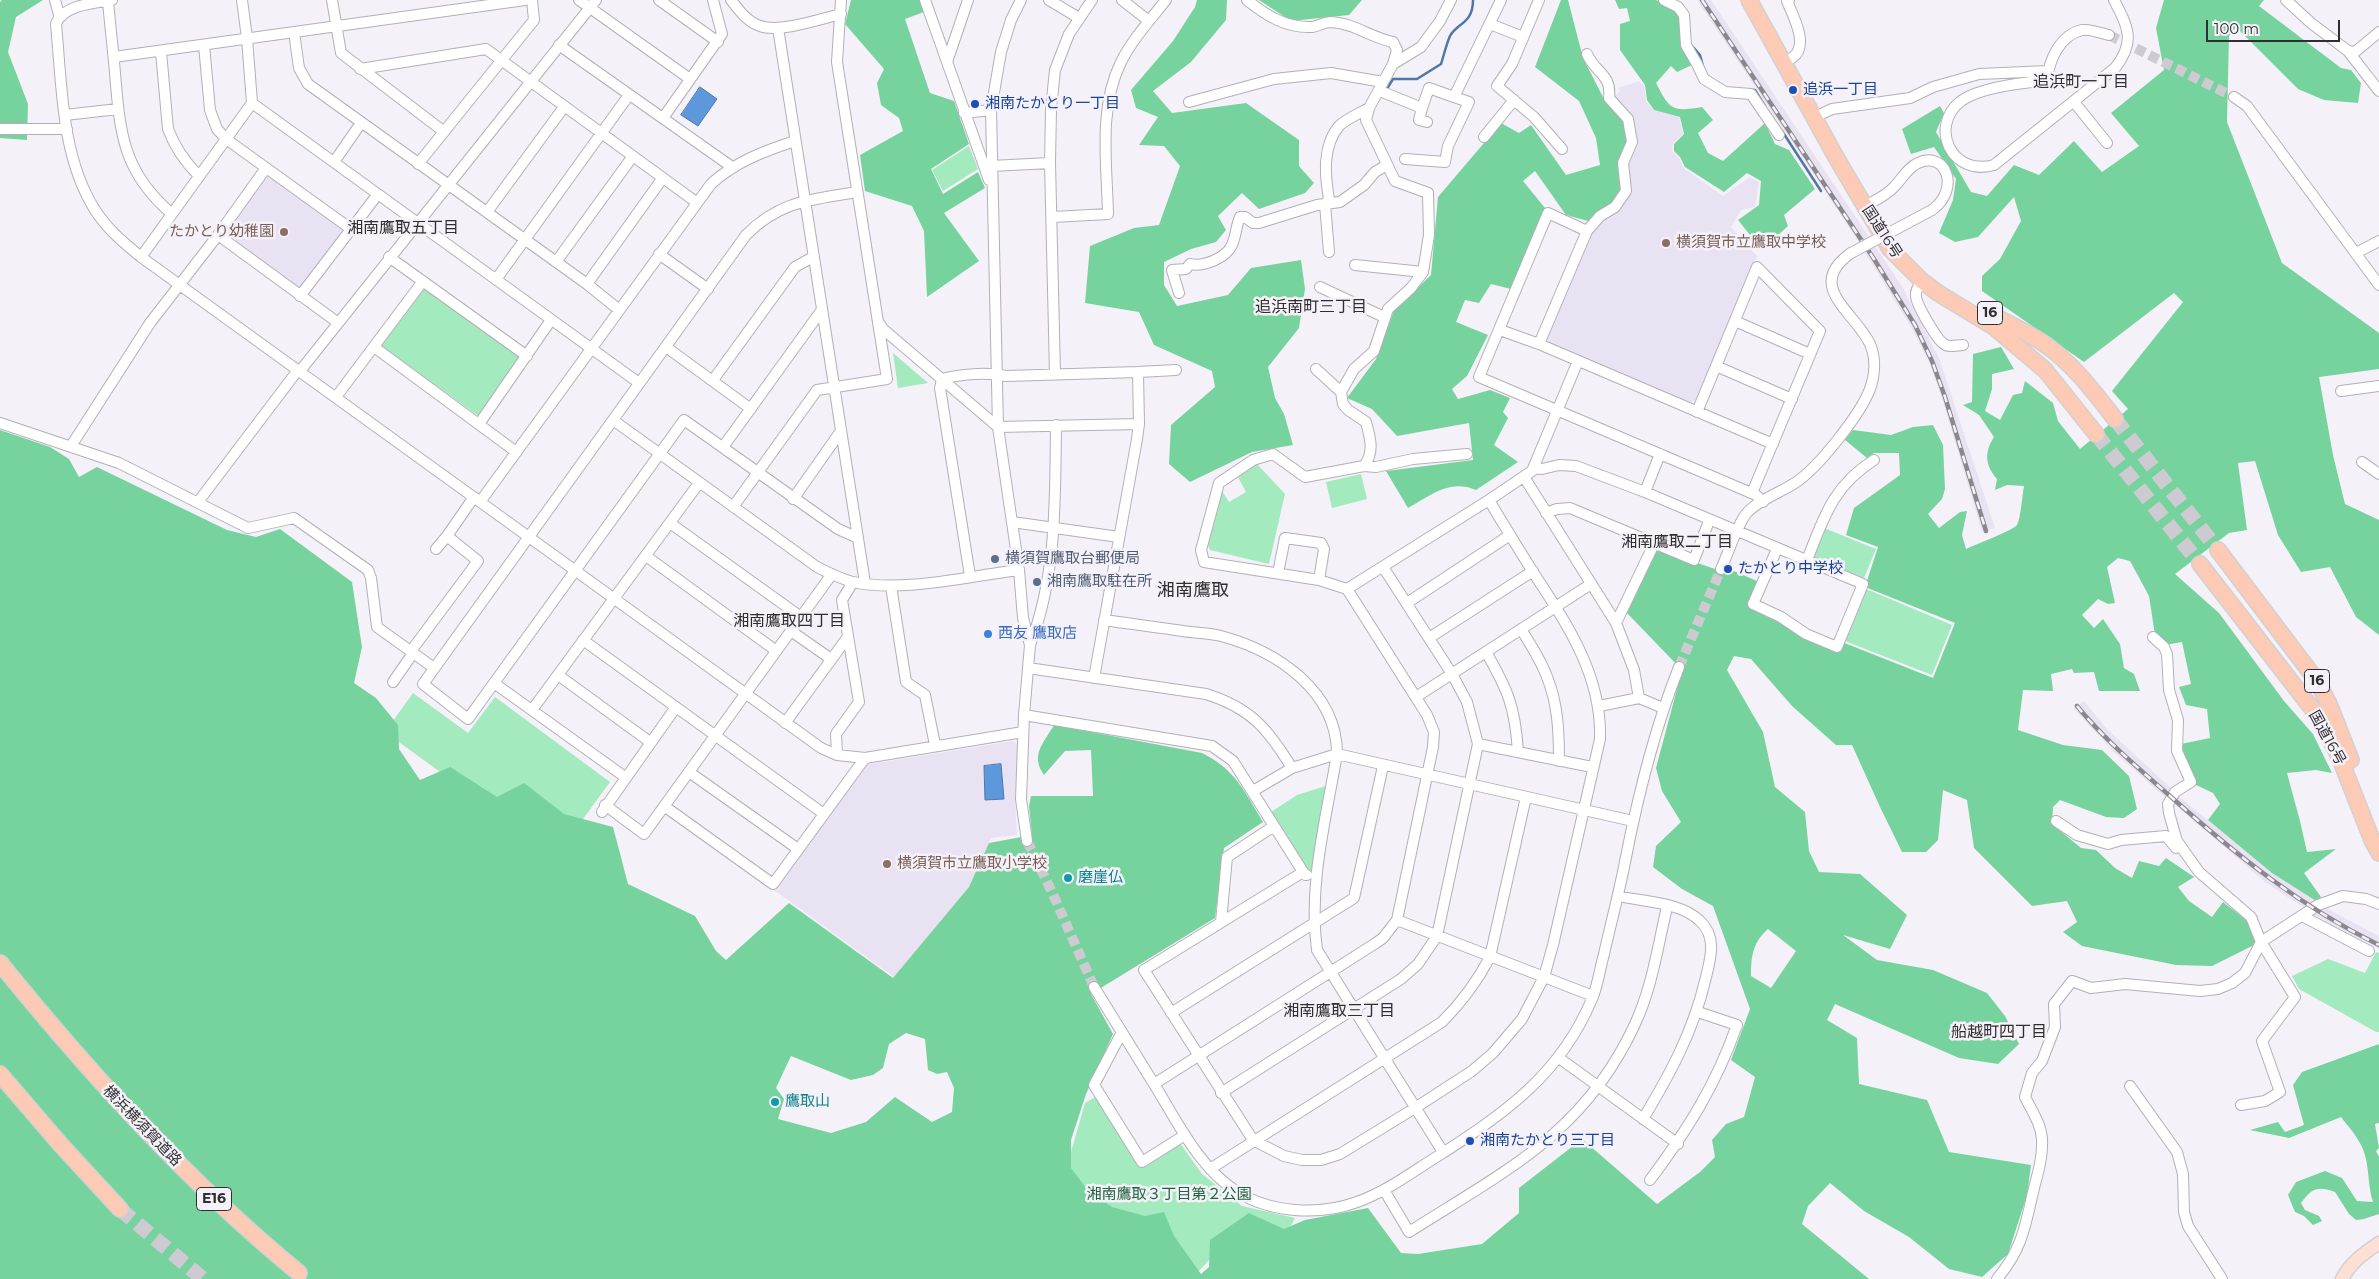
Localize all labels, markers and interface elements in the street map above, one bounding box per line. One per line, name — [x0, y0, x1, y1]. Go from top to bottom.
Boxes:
scale bar — [2209, 10, 2343, 42]
text: 100 m — [2214, 19, 2259, 38]
district label: 追浜町一丁目 — [2033, 72, 2129, 92]
place label: 追浜一丁目 — [1803, 81, 1878, 99]
marker: 追浜一丁目 — [1787, 84, 1799, 96]
place label: 湘南たかとり一丁目 — [985, 95, 1120, 113]
marker: 湘南たかとり一丁目 — [969, 98, 981, 110]
street label: 国道16号 — [1858, 202, 1906, 262]
district label: 湘南鷹取五丁目 — [347, 218, 459, 238]
place label: たかとり幼稚園 — [169, 223, 274, 241]
marker: たかとり幼稚園 — [278, 226, 290, 238]
place label: 横須賀市立鷹取中学校 — [1676, 234, 1826, 252]
marker: 横須賀市立鷹取中学校 — [1660, 237, 1672, 249]
district label: 追浜南町三丁目 — [1255, 297, 1367, 317]
road number: 16 — [1978, 302, 2002, 324]
district label: 湘南鷹取二丁目 — [1621, 532, 1733, 552]
place label: 横須賀鷹取台郵便局 — [1005, 550, 1140, 568]
marker: 横須賀鷹取台郵便局 — [989, 553, 1001, 565]
place label: たかとり中学校 — [1738, 560, 1843, 578]
marker: たかとり中学校 — [1722, 563, 1734, 575]
place label: 湘南鷹取駐在所 — [1047, 573, 1152, 591]
marker: 湘南鷹取駐在所 — [1031, 576, 1043, 588]
district label: 湘南鷹取 — [1157, 580, 1229, 602]
district label: 湘南鷹取四丁目 — [733, 611, 845, 631]
place label: 西友 鷹取店 — [998, 625, 1077, 643]
marker: 西友 鷹取店 — [982, 628, 994, 640]
road number: 16 — [2304, 669, 2330, 692]
street label: 国道16号 — [2305, 708, 2349, 768]
place label: 横須賀市立鷹取小学校 — [897, 855, 1047, 873]
marker: 横須賀市立鷹取小学校 — [881, 858, 893, 870]
place label: 磨崖仏 — [1078, 869, 1123, 887]
marker: 磨崖仏 — [1062, 872, 1074, 884]
district label: 湘南鷹取三丁目 — [1283, 1001, 1395, 1021]
district label: 船越町四丁目 — [1951, 1022, 2047, 1042]
street label: 横浜横須賀道路 — [99, 1082, 185, 1170]
place label: 鷹取山 — [785, 1093, 830, 1111]
marker: 鷹取山 — [769, 1096, 781, 1108]
place label: 湘南たかとり三丁目 — [1480, 1132, 1615, 1150]
marker: 湘南たかとり三丁目 — [1464, 1135, 1476, 1147]
park label: 湘南鷹取３丁目第２公園 — [1087, 1186, 1251, 1204]
road number: E16 — [196, 1188, 232, 1210]

